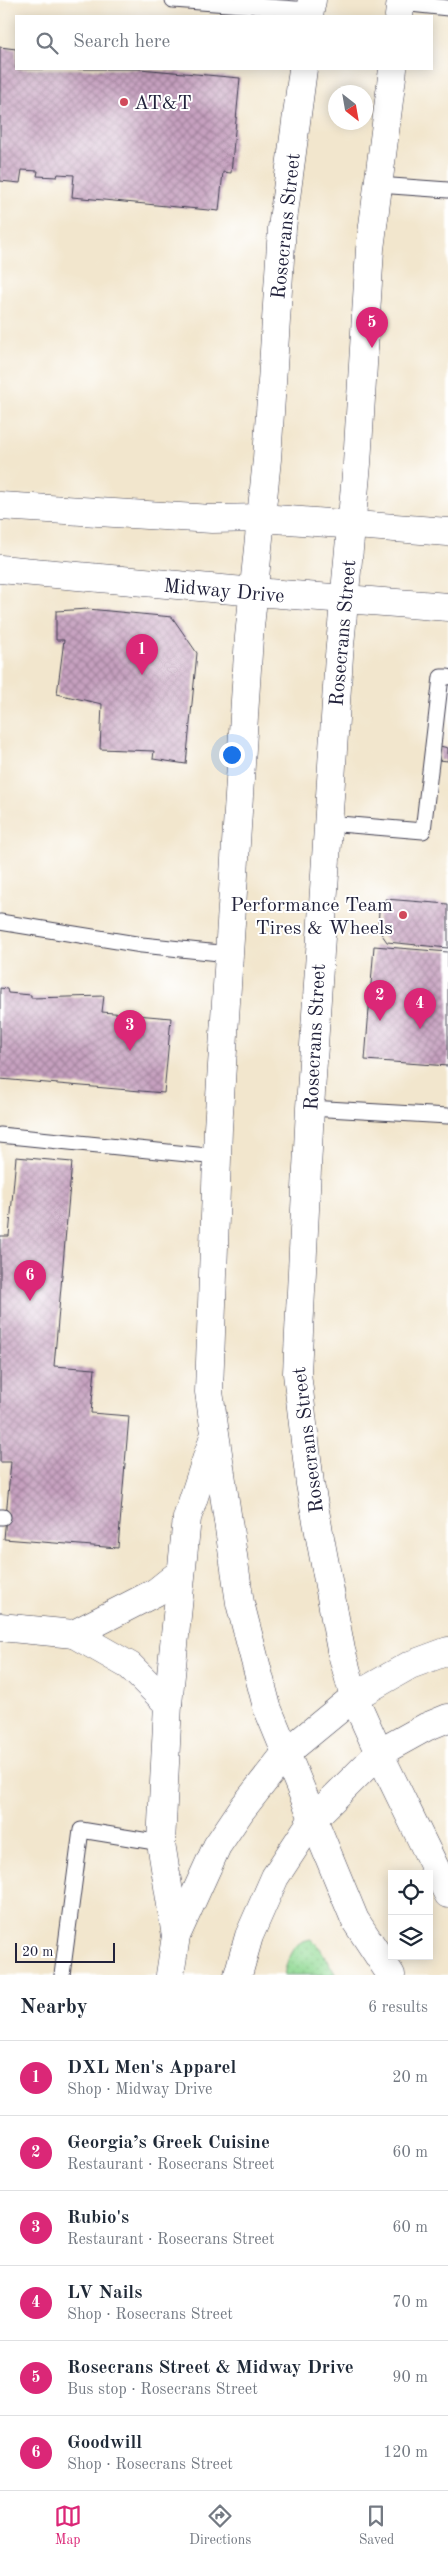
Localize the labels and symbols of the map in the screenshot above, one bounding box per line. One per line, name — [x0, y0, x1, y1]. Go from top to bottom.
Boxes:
north arrow — [328, 85, 373, 130]
place label: AT&T — [134, 94, 192, 114]
marker: AT&T — [118, 96, 130, 108]
street label: Rosecrans Street — [269, 152, 305, 300]
pin: 5 — [356, 307, 388, 348]
street label: Rosecrans Street — [328, 559, 360, 707]
street label: Midway Drive — [163, 577, 285, 607]
pin: 1 — [126, 634, 158, 675]
your location — [219, 742, 245, 768]
place label: Performance Team Tires & Wheels — [230, 896, 393, 939]
marker: Performance Team Tires & Wheels — [397, 909, 409, 921]
street label: Rosecrans Street — [302, 963, 330, 1111]
pin: 2 — [364, 980, 396, 1021]
pin: 4 — [404, 988, 436, 1029]
pin: 3 — [114, 1010, 146, 1051]
pin: 6 — [14, 1260, 46, 1301]
street label: Rosecrans Street — [290, 1366, 328, 1514]
scale bar — [15, 1940, 115, 1963]

